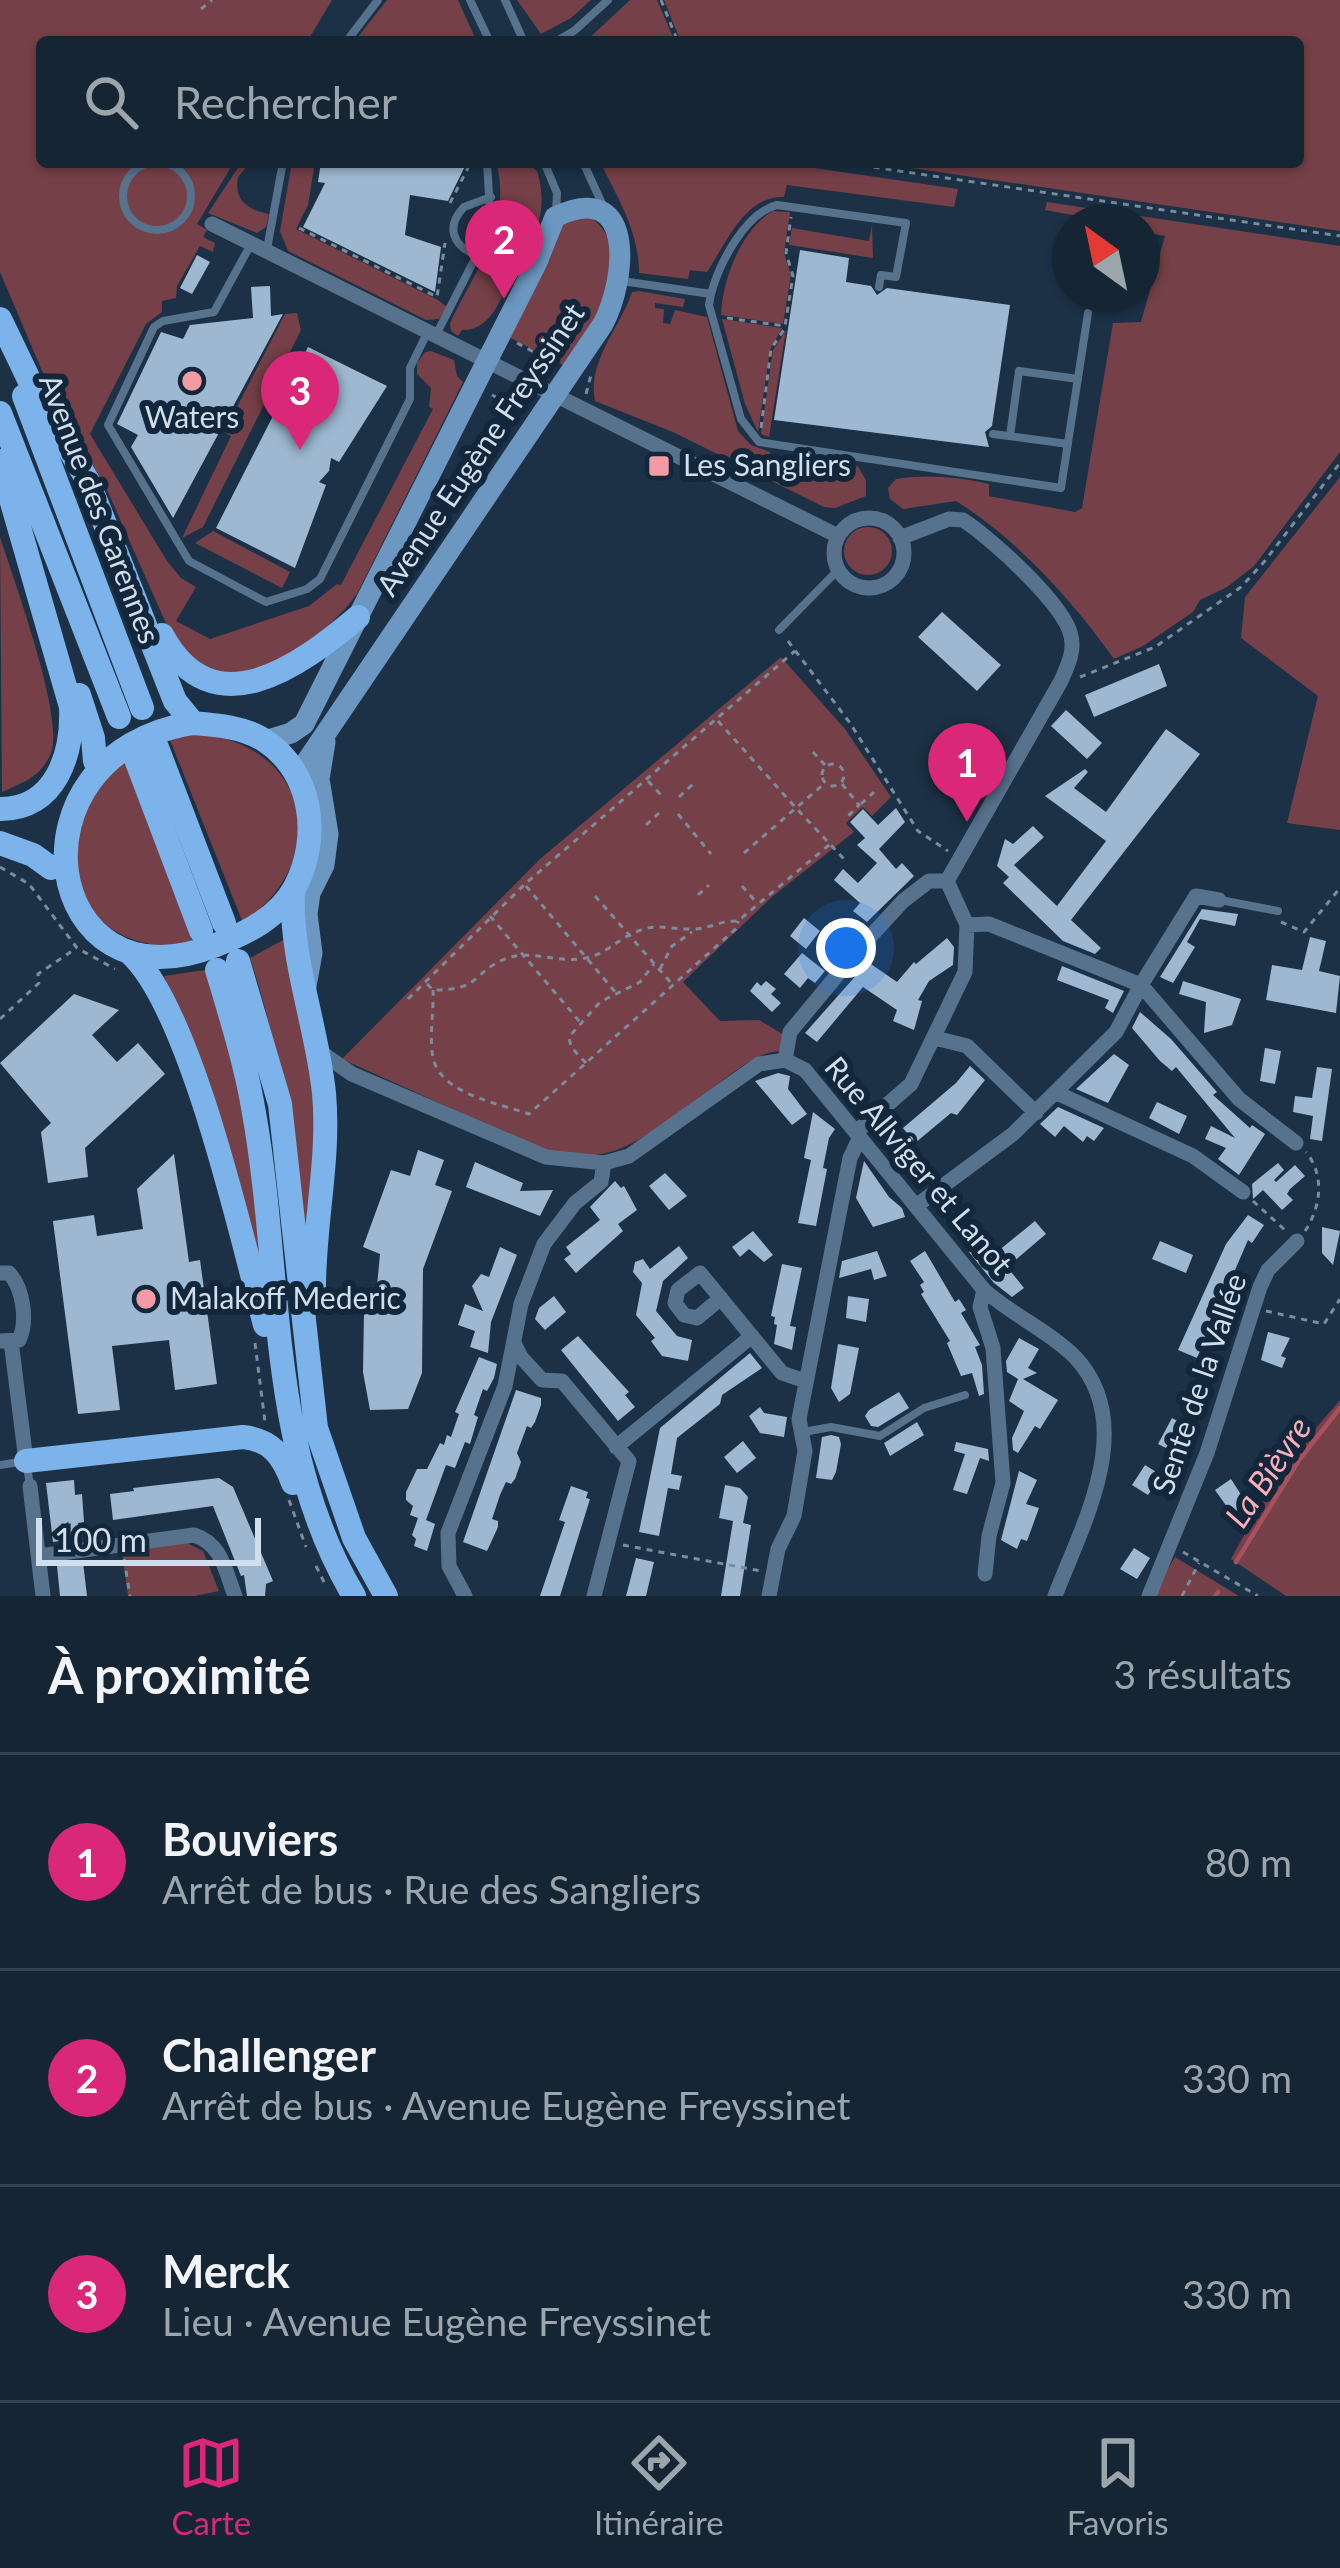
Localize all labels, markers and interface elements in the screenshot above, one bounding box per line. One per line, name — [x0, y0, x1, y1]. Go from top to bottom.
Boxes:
search box — [36, 36, 1304, 168]
icon: search — [78, 69, 144, 135]
text: Rechercher — [174, 75, 397, 129]
pin: 2 — [465, 200, 543, 299]
north arrow — [1052, 204, 1160, 312]
street label: Avenue Eugène Freyssinet — [368, 296, 591, 602]
pin: 3 — [261, 351, 339, 450]
marker: Waters — [179, 368, 205, 394]
street label: Avenue des Garennes — [33, 369, 169, 648]
place label: Waters — [145, 398, 239, 434]
place label: Les Sangliers — [683, 446, 851, 482]
marker: Les Sangliers — [646, 453, 672, 479]
pin: 1 — [928, 723, 1006, 822]
your location — [816, 918, 876, 978]
street label: Rue Allviger et Lanot — [818, 1049, 1021, 1281]
street label: Sente de la Vallée — [1144, 1269, 1253, 1498]
place label: Malakoff Mederic — [170, 1279, 401, 1315]
marker: Malakoff Mederic — [133, 1286, 159, 1312]
water label: La Bièvre — [1216, 1409, 1319, 1534]
scale bar — [36, 1512, 261, 1565]
text: 100 m — [54, 1519, 147, 1559]
text: À proximité — [48, 1644, 311, 1705]
text: 3 résultats — [1114, 1651, 1292, 1697]
text: Bouviers — [162, 1812, 338, 1866]
text: 1 — [76, 1839, 98, 1885]
text: 80 m — [1205, 1839, 1292, 1885]
text: Arrêt de bus · Rue des Sangliers — [162, 1866, 701, 1912]
text: Challenger — [162, 2028, 376, 2082]
text: 2 — [76, 2055, 98, 2101]
text: 330 m — [1182, 2055, 1292, 2101]
text: Arrêt de bus · Avenue Eugène Freyssinet — [162, 2082, 850, 2128]
text: Merck — [162, 2244, 290, 2298]
text: 3 — [76, 2271, 98, 2317]
text: 330 m — [1182, 2271, 1292, 2317]
text: Lieu · Avenue Eugène Freyssinet — [162, 2298, 711, 2344]
tab: Carte — [171, 2430, 251, 2542]
tab: Itinéraire — [594, 2430, 724, 2542]
tab: Favoris — [1067, 2430, 1169, 2542]

